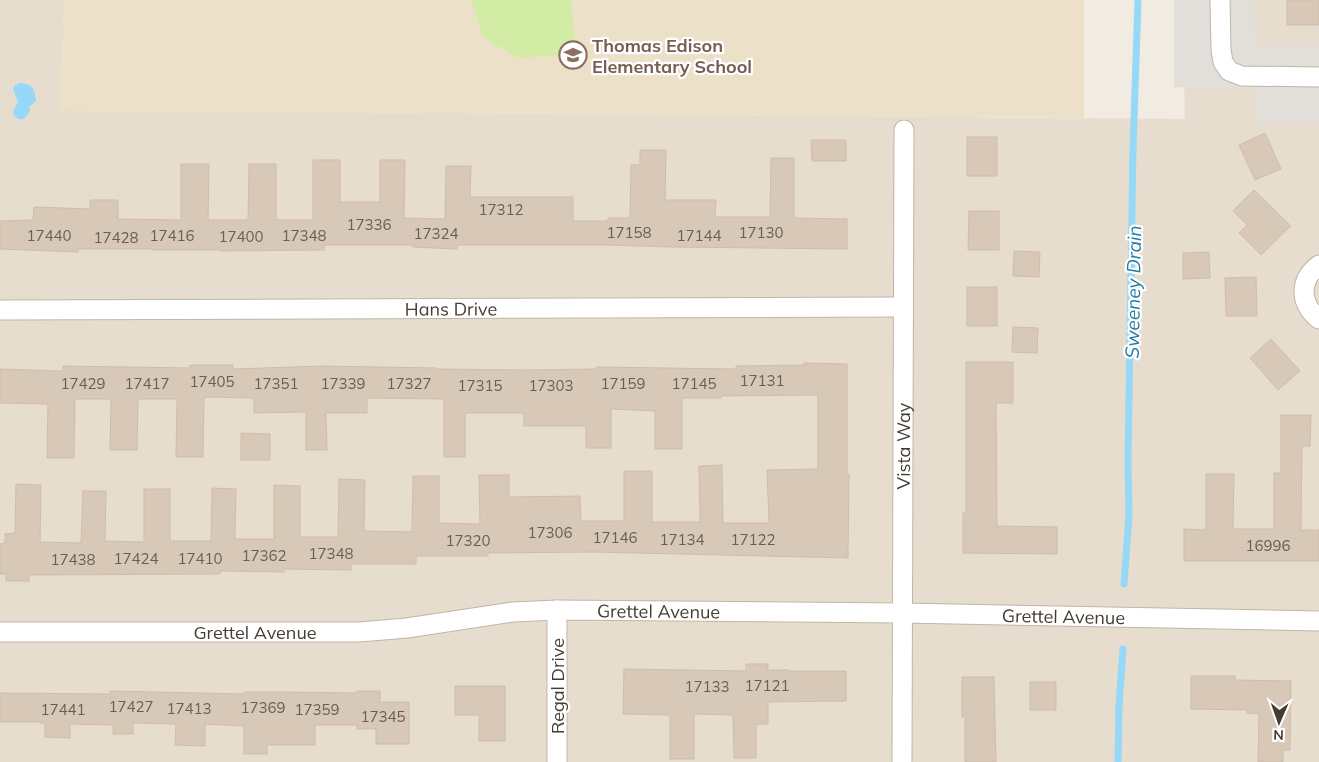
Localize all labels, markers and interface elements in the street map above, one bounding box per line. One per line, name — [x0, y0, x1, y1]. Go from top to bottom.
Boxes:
place label: Thomas Edison Elementary School — [592, 34, 752, 78]
school or university icon: Thomas Edison Elementary School — [558, 40, 588, 70]
house number: 17312 — [478, 200, 524, 219]
house number: 17336 — [346, 215, 392, 234]
house number: 17158 — [606, 223, 652, 242]
house number: 17130 — [738, 223, 784, 242]
house number: 17324 — [413, 224, 459, 243]
water label: Sweeney Drain — [1120, 225, 1146, 359]
house number: 17440 — [26, 226, 72, 245]
house number: 17416 — [149, 226, 195, 245]
house number: 17348 — [281, 226, 327, 245]
house number: 17144 — [676, 226, 722, 245]
house number: 17400 — [218, 227, 264, 246]
house number: 17428 — [93, 228, 139, 247]
street label: Hans Drive — [405, 297, 497, 320]
house number: 17131 — [739, 371, 785, 390]
house number: 17405 — [189, 372, 235, 391]
house number: 17429 — [60, 374, 106, 393]
house number: 17417 — [124, 374, 170, 393]
house number: 17351 — [253, 374, 299, 393]
house number: 17339 — [320, 374, 366, 393]
house number: 17327 — [386, 374, 432, 393]
house number: 17159 — [600, 374, 646, 393]
house number: 17145 — [671, 374, 717, 393]
house number: 17315 — [457, 376, 503, 395]
house number: 17303 — [528, 376, 574, 395]
street label: Vista Way — [891, 402, 915, 489]
house number: 17306 — [527, 523, 573, 542]
house number: 17146 — [592, 528, 638, 547]
house number: 17134 — [659, 530, 705, 549]
house number: 17122 — [730, 530, 776, 549]
house number: 17320 — [445, 531, 491, 550]
house number: 16996 — [1245, 536, 1291, 555]
house number: 17348 — [308, 544, 354, 563]
house number: 17362 — [241, 546, 287, 565]
house number: 17424 — [113, 549, 159, 568]
house number: 17410 — [177, 549, 223, 568]
house number: 17438 — [50, 550, 96, 569]
street label: Grettel Avenue — [597, 599, 720, 623]
street label: Grettel Avenue — [1002, 603, 1125, 629]
street label: Grettel Avenue — [193, 621, 317, 644]
street label: Regal Drive — [546, 638, 569, 734]
house number: 17121 — [744, 676, 790, 695]
house number: 17133 — [684, 677, 730, 696]
house number: 17427 — [108, 697, 154, 716]
north arrow — [1254, 697, 1304, 747]
house number: 17369 — [240, 698, 286, 717]
house number: 17413 — [166, 699, 212, 718]
house number: 17441 — [40, 700, 86, 719]
house number: 17359 — [294, 700, 340, 719]
house number: 17345 — [360, 707, 406, 726]
text: N — [1273, 726, 1284, 744]

